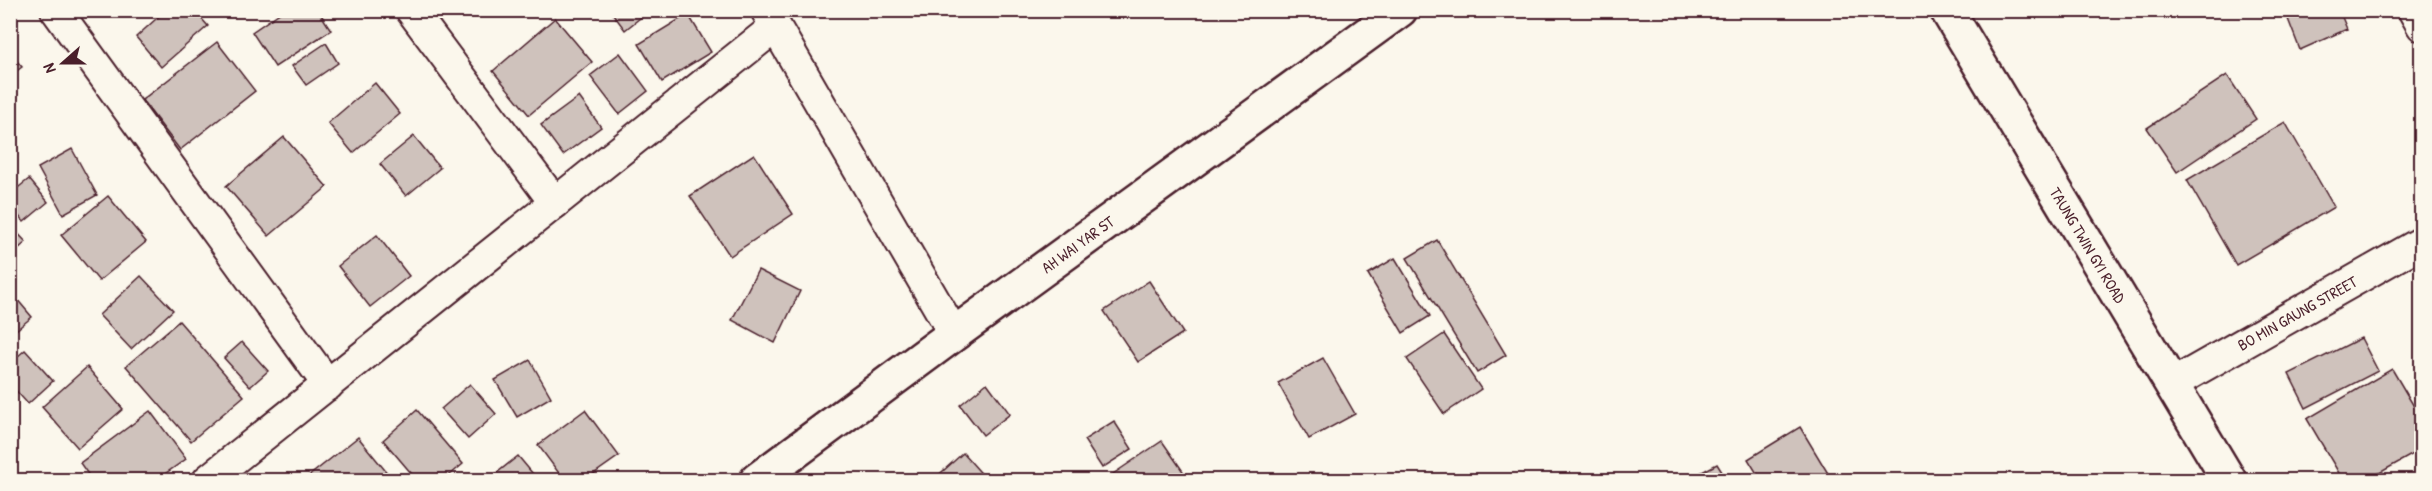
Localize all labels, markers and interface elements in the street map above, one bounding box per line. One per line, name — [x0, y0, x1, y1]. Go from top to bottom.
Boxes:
north arrow — [33, 33, 93, 93]
text: N — [37, 60, 61, 76]
street label: TAUNG TWIN GYI ROAD — [2045, 183, 2131, 307]
street label: AH WAI YAR ST — [1037, 210, 1119, 278]
street label: BO MIN GAUNG STREET — [2233, 270, 2361, 356]

